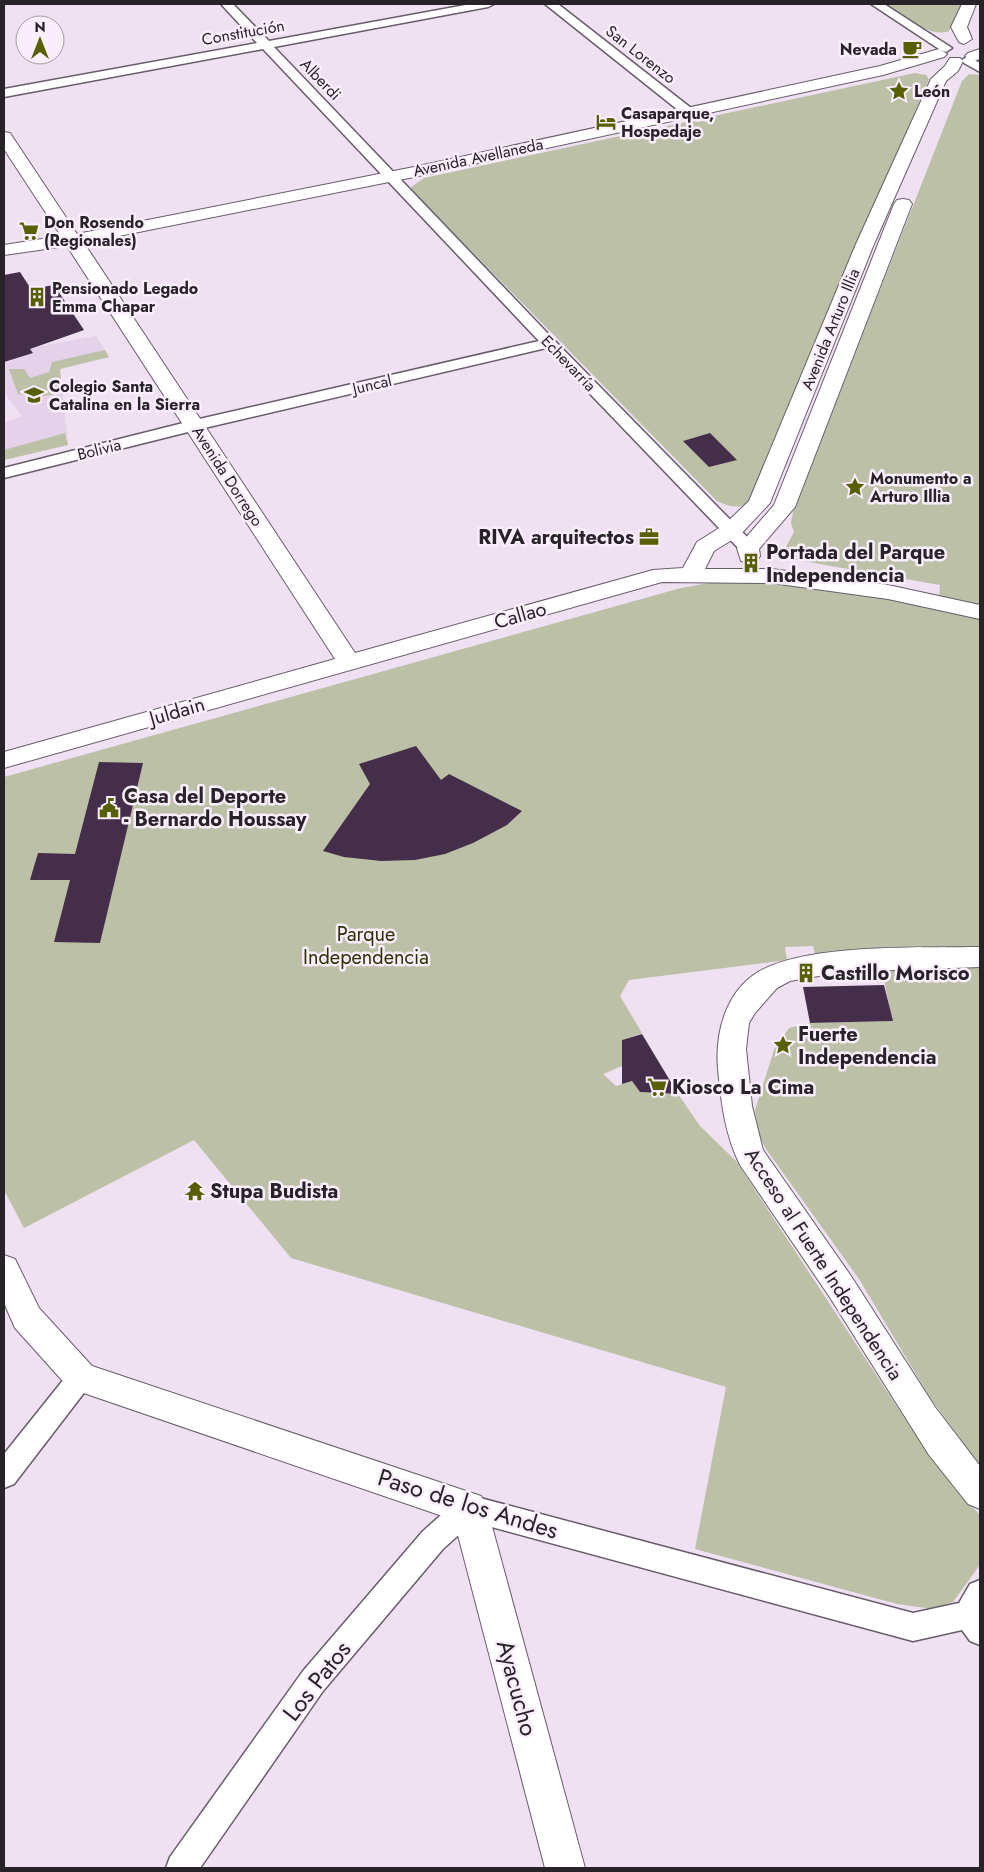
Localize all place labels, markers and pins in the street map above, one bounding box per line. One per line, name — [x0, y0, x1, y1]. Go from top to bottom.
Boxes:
place label: Nevada — [840, 38, 897, 61]
cafe icon: Nevada — [901, 38, 923, 60]
place icon: León — [888, 80, 910, 102]
place label: León — [914, 80, 950, 103]
place label: Casaparque, Hospedaje — [621, 102, 714, 143]
hotel icon: Casaparque, Hospedaje — [595, 111, 617, 133]
place label: Don Rosendo (Regionales) — [44, 211, 144, 252]
supermarket icon: Don Rosendo (Regionales) — [18, 220, 40, 242]
place label: Pensionado Legado Emma Chapar — [52, 277, 198, 318]
building icon: Pensionado Legado Emma Chapar — [26, 286, 48, 308]
place label: Colegio Santa Catalina en la Sierra — [49, 375, 200, 416]
school or university icon: Colegio Santa Catalina en la Sierra — [23, 384, 45, 406]
place label: Monumento a Arturo Illia — [869, 467, 972, 508]
place icon: Monumento a Arturo Illia — [844, 476, 866, 498]
place label: RIVA arquitectos — [478, 523, 634, 552]
office icon: RIVA arquitectos — [638, 526, 660, 548]
place label: Portada del Parque Independencia — [766, 538, 945, 590]
building icon: Portada del Parque Independencia — [740, 552, 762, 574]
place label: Casa del Deporte - Bernardo Houssay — [124, 782, 307, 834]
public building icon: Casa del Deporte - Bernardo Houssay — [98, 797, 120, 819]
place label: Castillo Morisco — [821, 959, 970, 988]
building icon: Castillo Morisco — [795, 962, 817, 984]
place label: Fuerte Independencia — [798, 1020, 936, 1072]
place icon: Fuerte Independencia — [772, 1034, 794, 1056]
place label: Kiosco La Cima — [672, 1073, 814, 1102]
supermarket icon: Kiosco La Cima — [646, 1076, 668, 1098]
place label: Stupa Budista — [210, 1177, 338, 1206]
temple icon: Stupa Budista — [184, 1180, 206, 1202]

